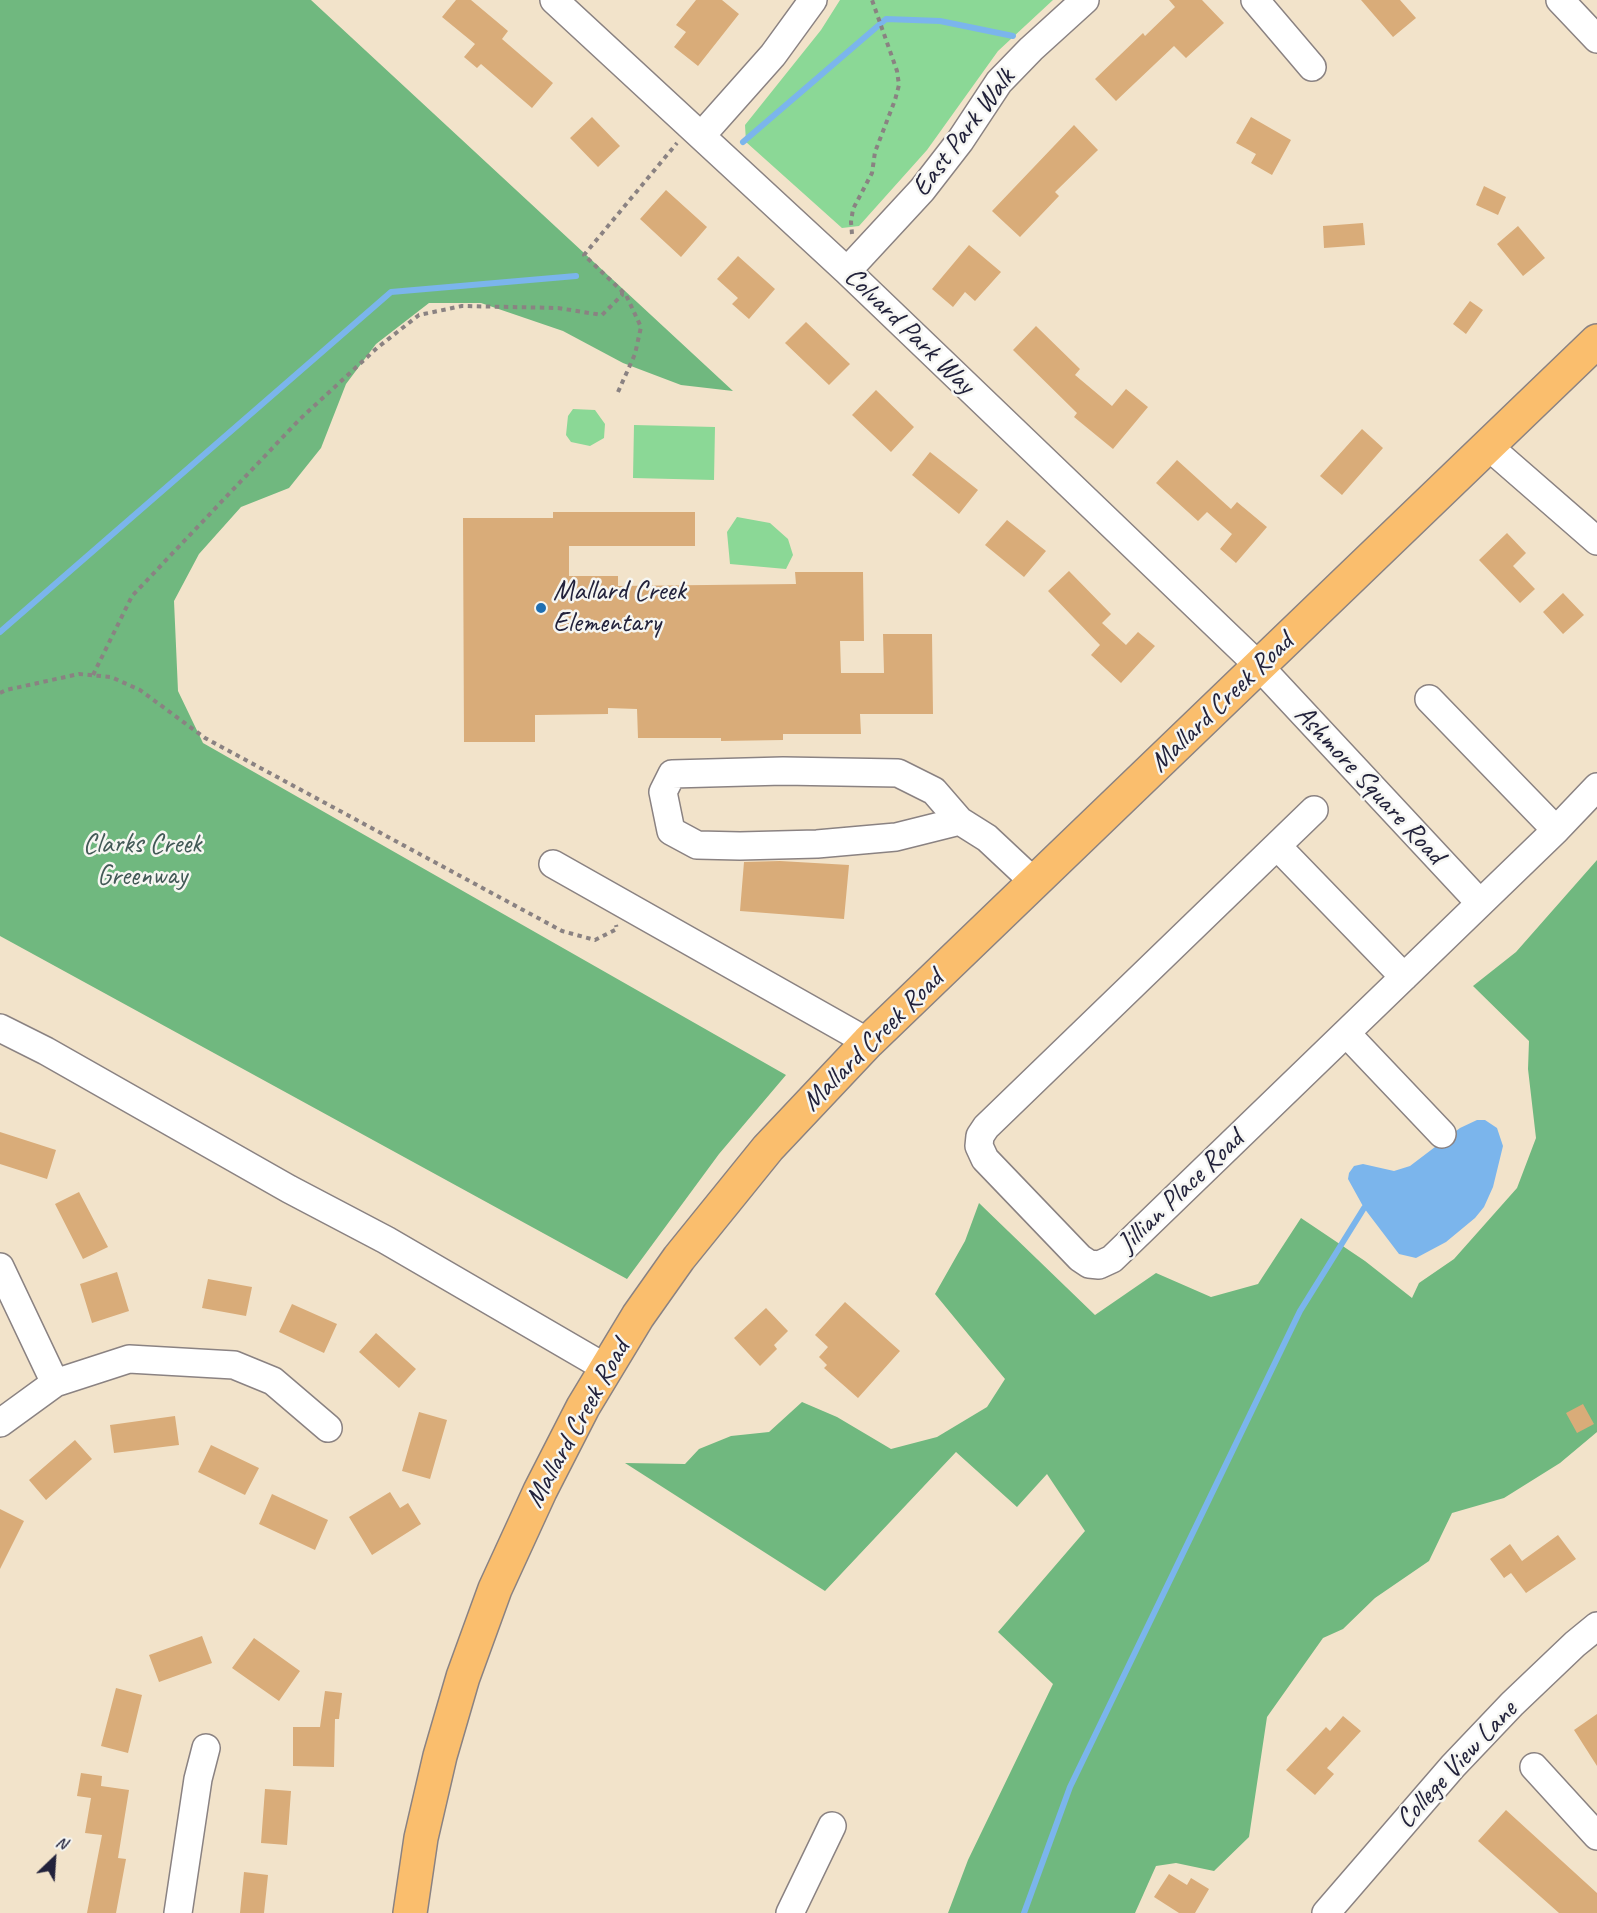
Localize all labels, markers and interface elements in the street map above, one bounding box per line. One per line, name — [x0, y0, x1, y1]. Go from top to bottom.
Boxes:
street label: East Park Walk — [905, 63, 1023, 203]
street label: Colvard Park Way — [837, 260, 981, 402]
place label: Mallard Creek Elementary — [553, 575, 686, 641]
marker: Mallard Creek Elementary — [534, 601, 548, 615]
street label: Mallard Creek Road — [1143, 626, 1301, 780]
street label: Ashmore Square Road — [1287, 698, 1451, 872]
park label: Clarks Creek Greenway — [83, 828, 201, 894]
street label: Mallard Creek Road — [795, 963, 951, 1119]
street label: Jillian Place Road — [1111, 1123, 1251, 1261]
street label: Mallard Creek Road — [518, 1334, 638, 1514]
street label: College View Lane — [1389, 1694, 1525, 1836]
north arrow — [24, 1829, 84, 1889]
text: N — [53, 1832, 70, 1854]

